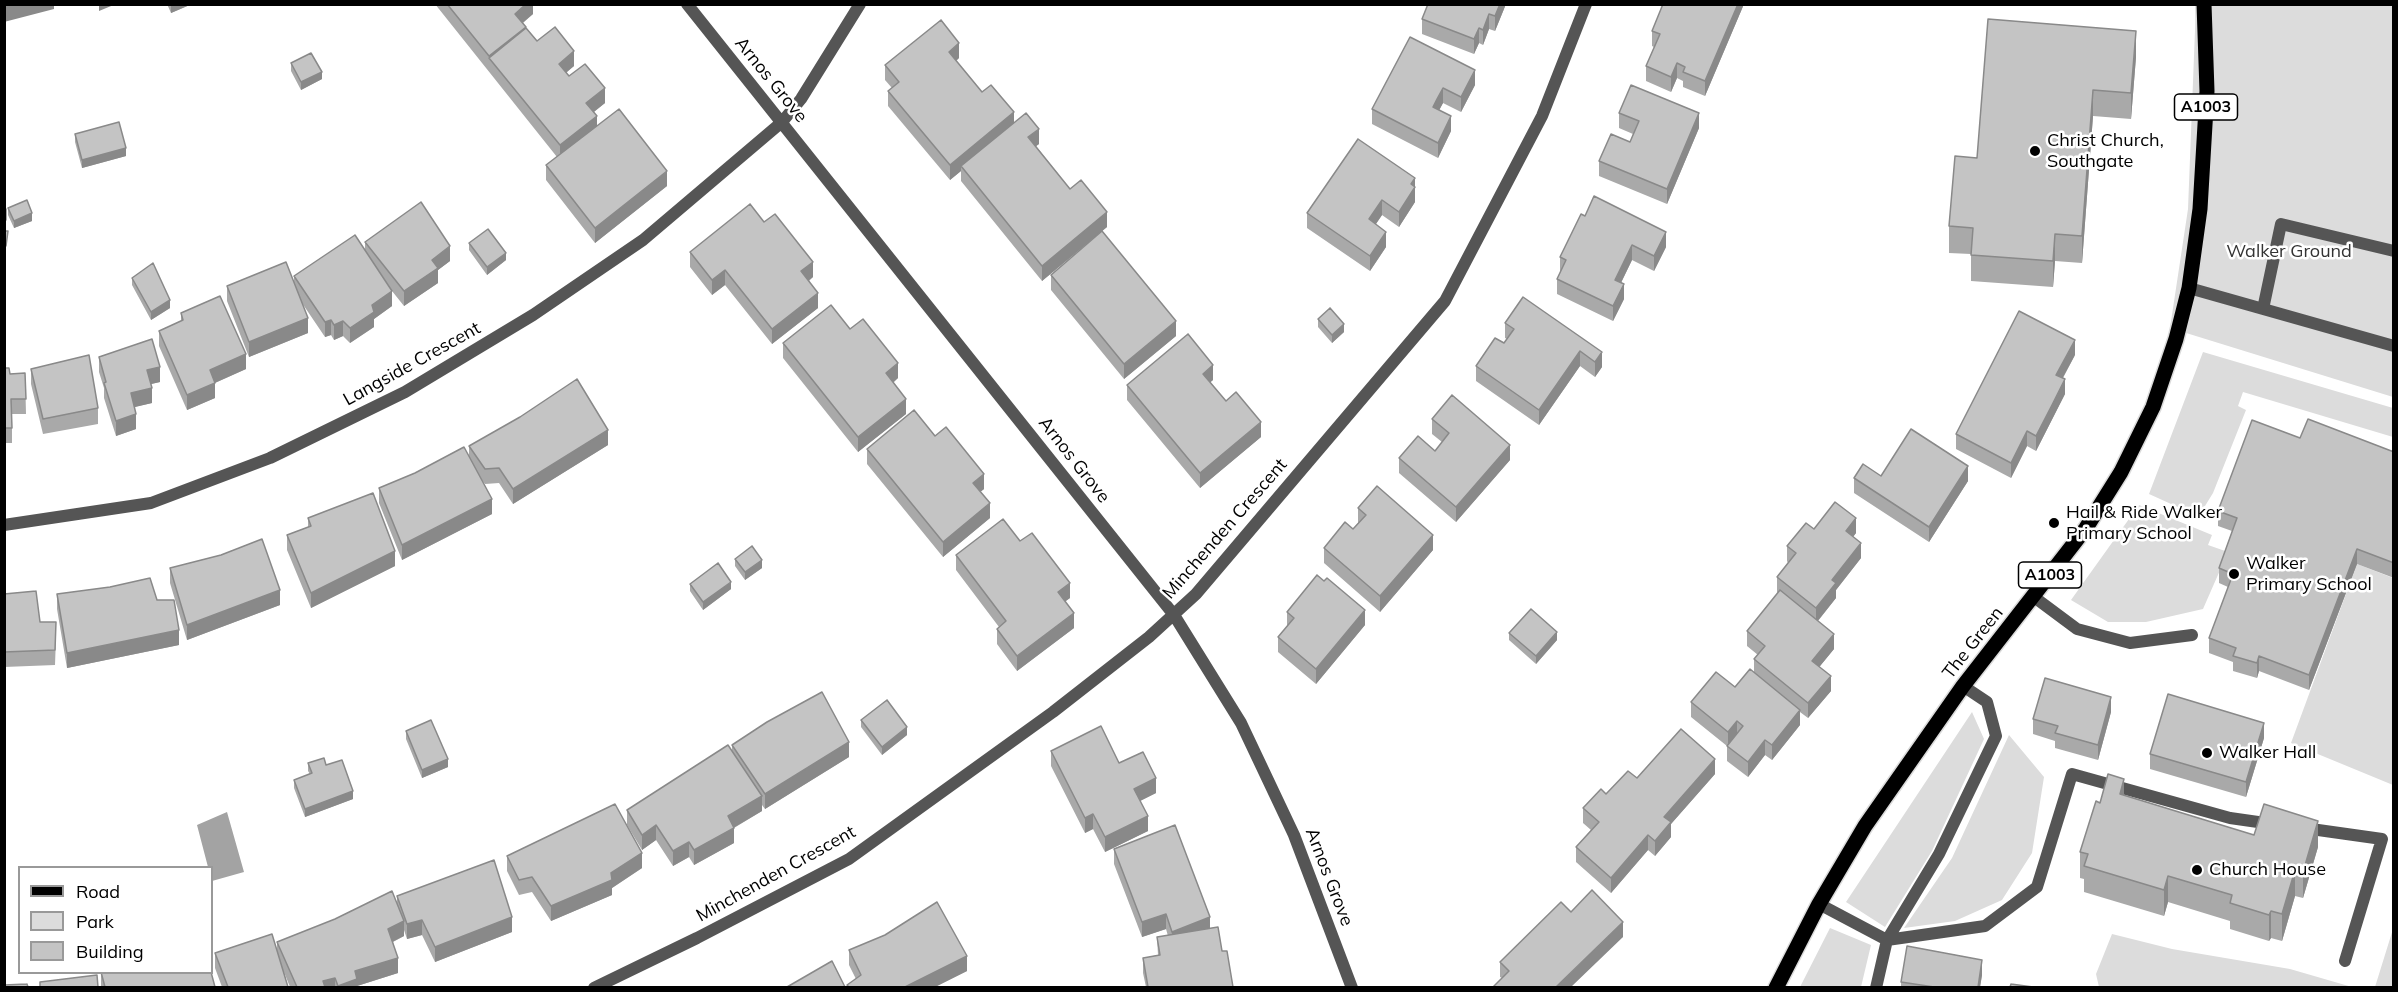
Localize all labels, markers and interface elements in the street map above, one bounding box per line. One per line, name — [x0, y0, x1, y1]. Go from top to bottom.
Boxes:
street label: Arnos Grove — [730, 33, 812, 127]
road number: A1003 — [2174, 94, 2238, 120]
place label: Christ Church, Southgate — [2047, 130, 2164, 172]
marker: Christ Church, Southgate — [2028, 144, 2042, 158]
park label: Walker Ground — [2226, 241, 2352, 263]
street label: Langside Crescent — [340, 317, 484, 411]
street label: Arnos Grove — [1034, 413, 1114, 507]
street label: Minchenden Crescent — [1158, 454, 1292, 604]
place label: Hail & Ride Walker Primary School — [2066, 502, 2222, 544]
marker: Hail & Ride Walker Primary School — [2047, 516, 2061, 530]
place label: Walker Primary School — [2246, 553, 2372, 596]
road number: A1003 — [2018, 562, 2082, 588]
marker: Walker Primary School — [2227, 567, 2241, 581]
street label: The Green — [1938, 603, 2008, 683]
place label: Walker Hall — [2219, 742, 2316, 764]
marker: Walker Hall — [2200, 746, 2214, 760]
street label: Minchenden Crescent — [693, 821, 859, 927]
street label: Arnos Grove — [1300, 825, 1358, 929]
place label: Church House — [2209, 859, 2326, 881]
marker: Church House — [2190, 863, 2204, 877]
legend — [18, 866, 213, 974]
text: Road — [76, 880, 120, 903]
text: Park — [76, 910, 114, 933]
text: Building — [76, 940, 144, 963]

